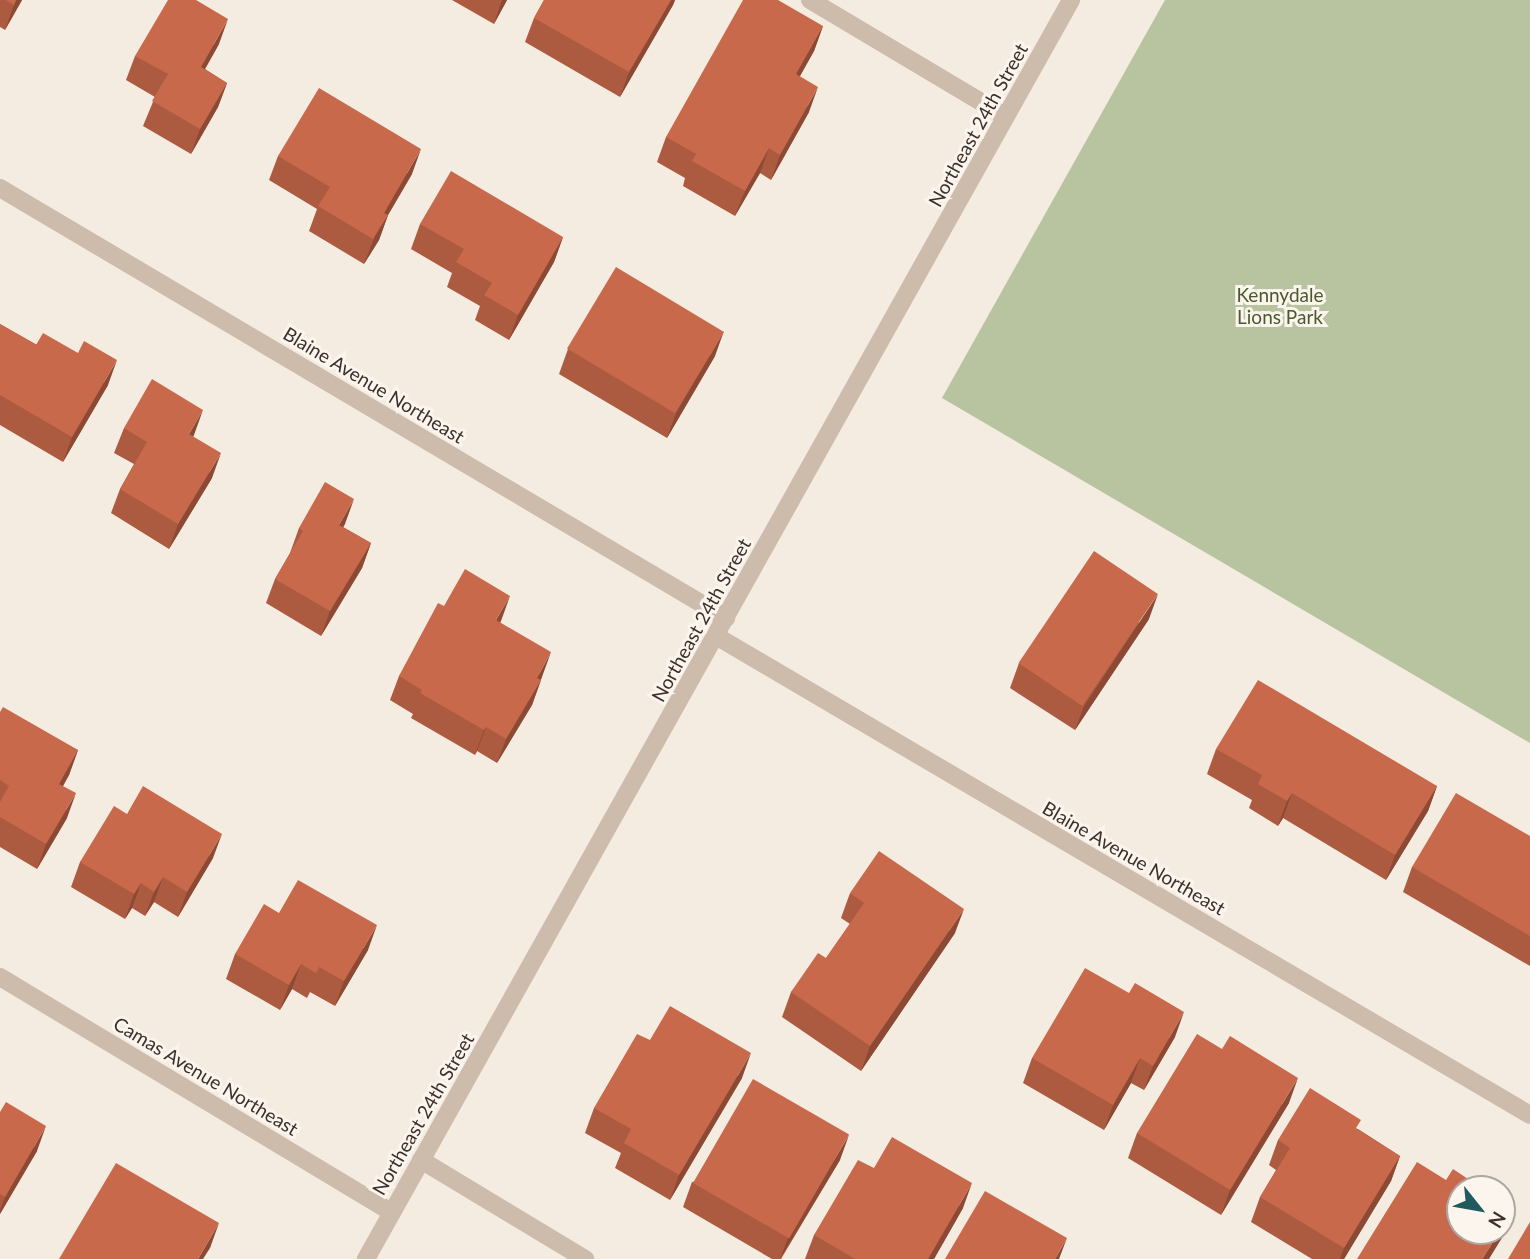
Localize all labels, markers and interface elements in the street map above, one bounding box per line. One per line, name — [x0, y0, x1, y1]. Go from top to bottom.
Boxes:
street label: Northeast 24th Street — [924, 39, 1032, 211]
park label: Kennydale Lions Park — [1237, 284, 1323, 328]
street label: Blaine Avenue Northeast — [279, 322, 469, 448]
street label: Northeast 24th Street — [647, 534, 755, 706]
street label: Blaine Avenue Northeast — [1038, 796, 1230, 920]
street label: Camas Avenue Northeast — [109, 1012, 303, 1140]
street label: Northeast 24th Street — [367, 1029, 479, 1199]
north arrow — [1446, 1175, 1516, 1245]
text: N — [1484, 1208, 1511, 1232]

